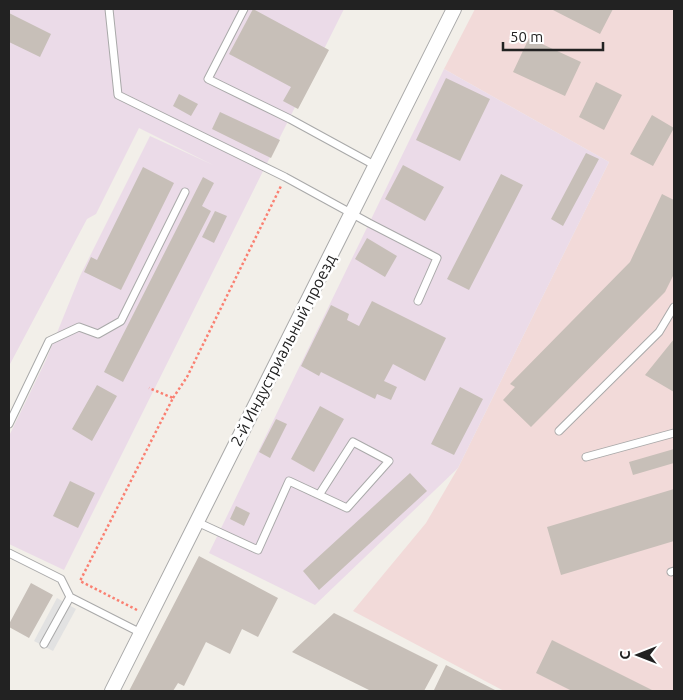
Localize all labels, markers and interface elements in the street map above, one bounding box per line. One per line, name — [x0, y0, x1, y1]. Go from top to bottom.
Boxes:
scale bar — [503, 20, 603, 52]
text: 50 m — [510, 28, 543, 45]
street label: 2-й Индустриальный проезд — [227, 251, 339, 449]
north arrow — [613, 630, 663, 680]
text: С — [617, 650, 633, 659]

